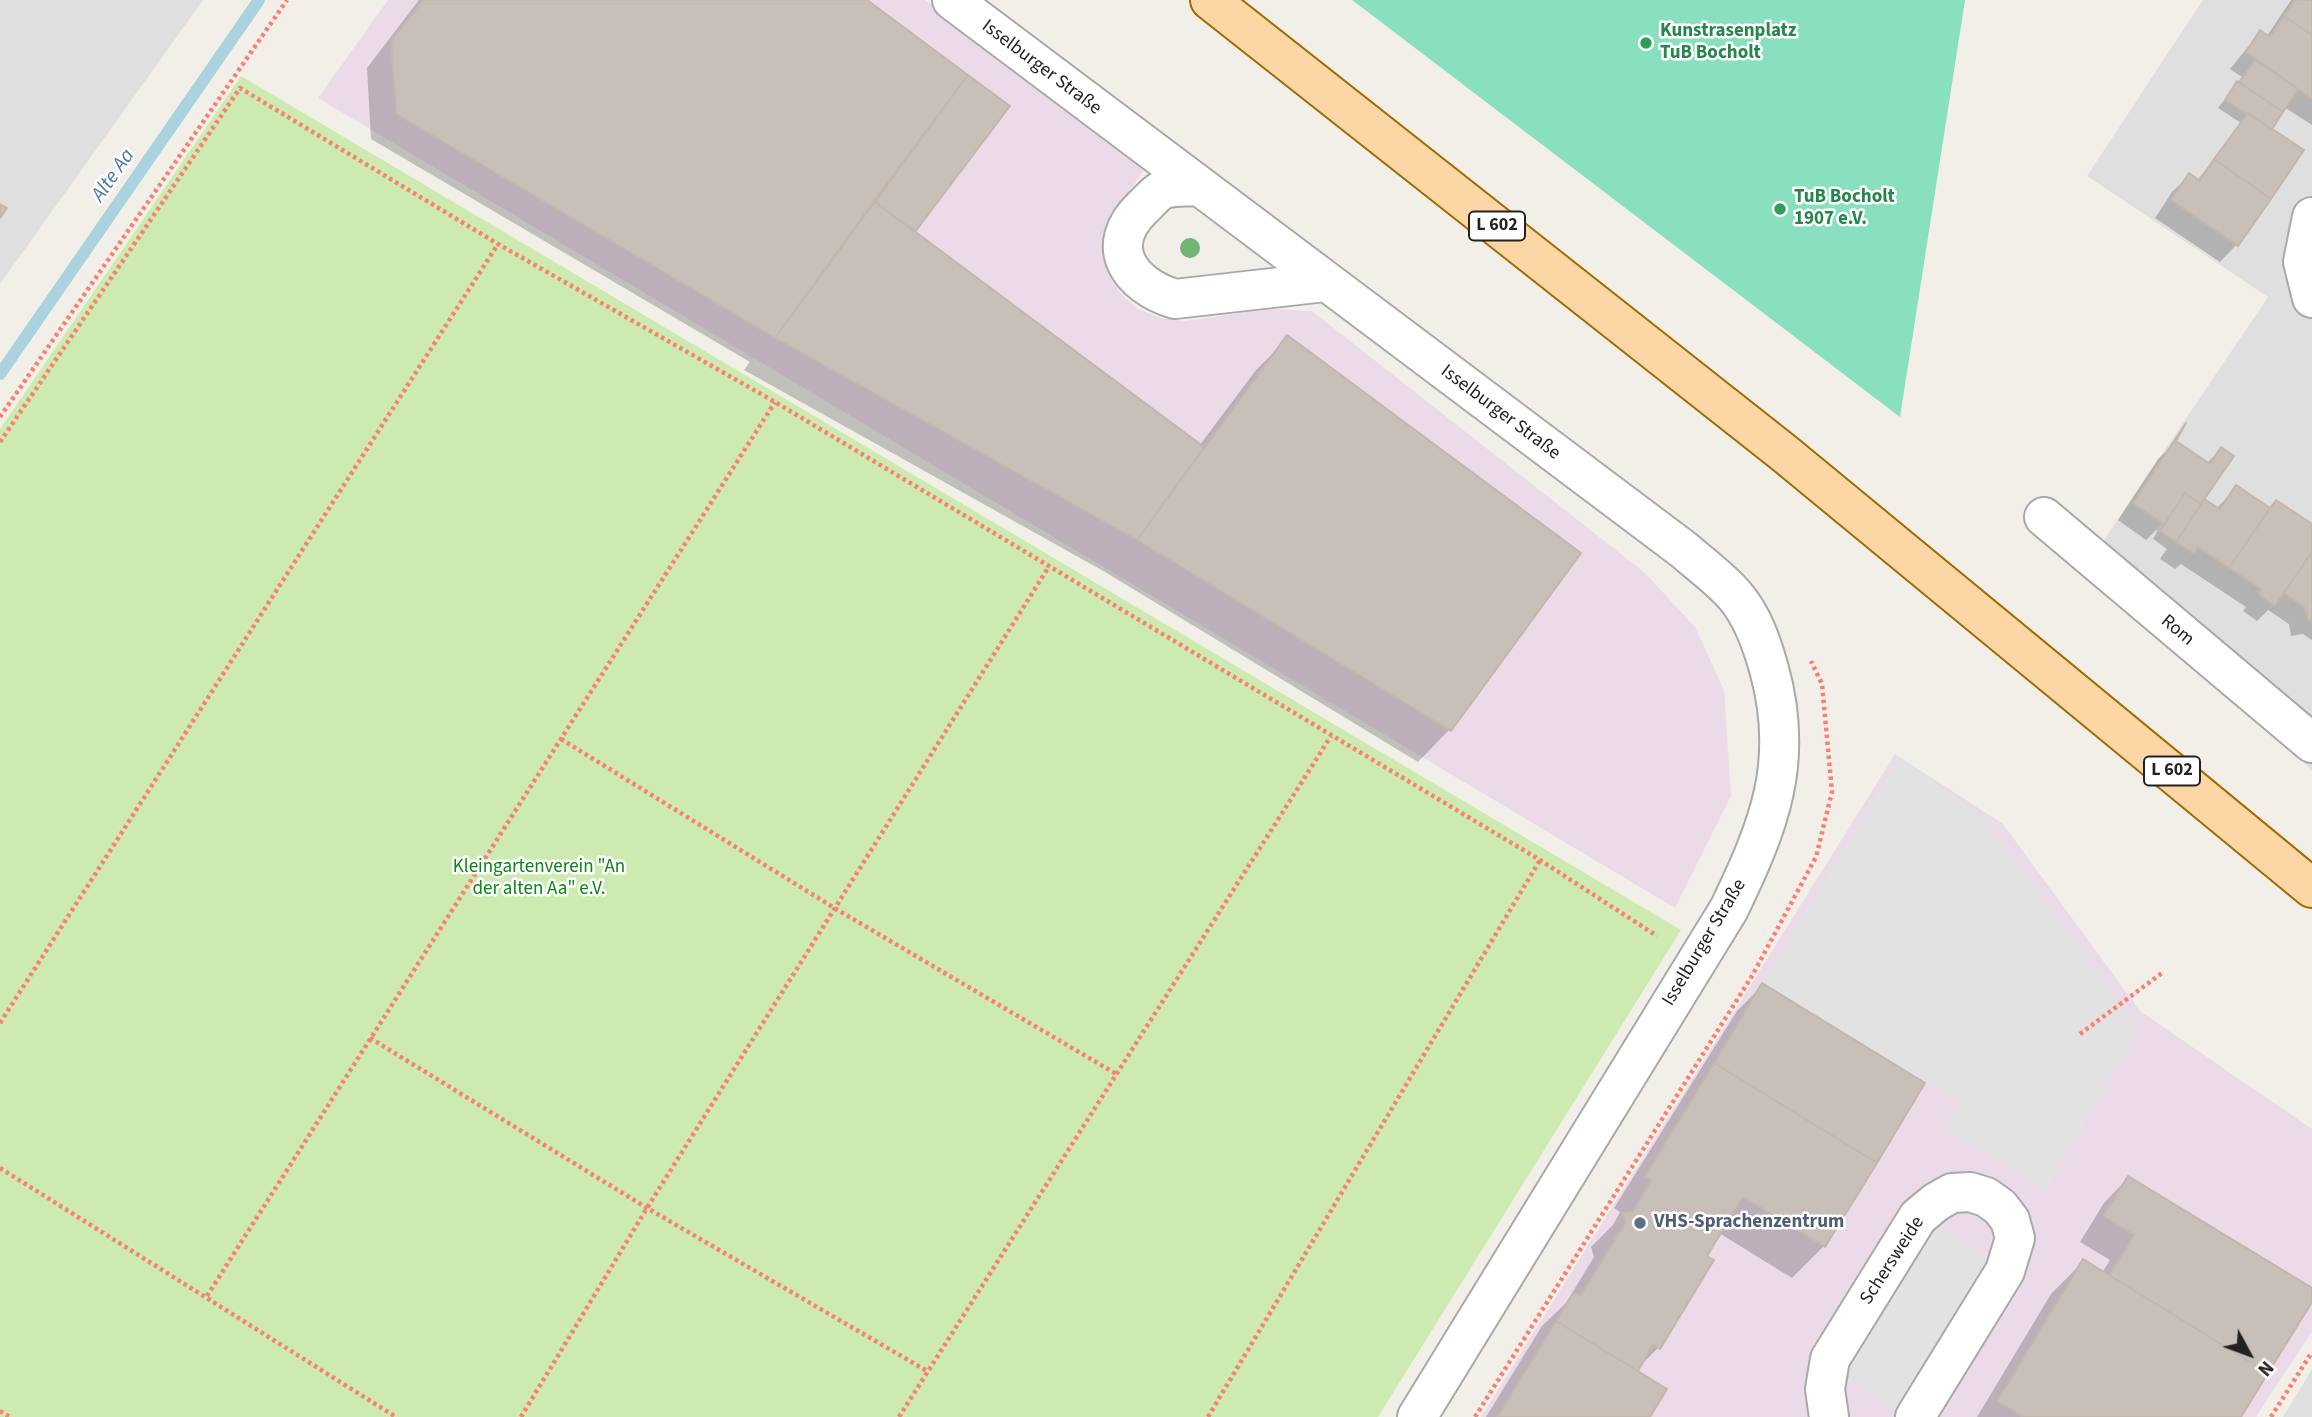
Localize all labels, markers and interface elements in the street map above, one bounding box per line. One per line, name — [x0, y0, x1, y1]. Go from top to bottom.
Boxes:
street label: Isselburger Straße — [977, 16, 1105, 120]
place label: Kunstrasenplatz TuB Bocholt — [1660, 21, 1797, 65]
marker: Kunstrasenplatz TuB Bocholt — [1638, 35, 1654, 51]
water label: Alte Aa — [87, 145, 141, 207]
place label: TuB Bocholt 1907 e.V. — [1794, 187, 1895, 231]
marker: TuB Bocholt 1907 e.V. — [1772, 201, 1788, 217]
road number: L 602 — [1469, 211, 1525, 240]
street label: Isselburger Straße — [1436, 361, 1564, 465]
street label: Rom — [2156, 610, 2198, 652]
road number: L 602 — [2144, 756, 2200, 786]
park label: Kleingartenverein "An der alten Aa" e.V. — [453, 857, 625, 901]
street label: Isselburger Straße — [1658, 876, 1752, 1010]
place label: VHS-Sprachenzentrum — [1654, 1212, 1844, 1234]
street label: Schersweide — [1856, 1213, 1930, 1309]
marker: VHS-Sprachenzentrum — [1632, 1215, 1648, 1231]
north arrow — [2214, 1319, 2284, 1389]
text: N — [2251, 1354, 2280, 1382]

